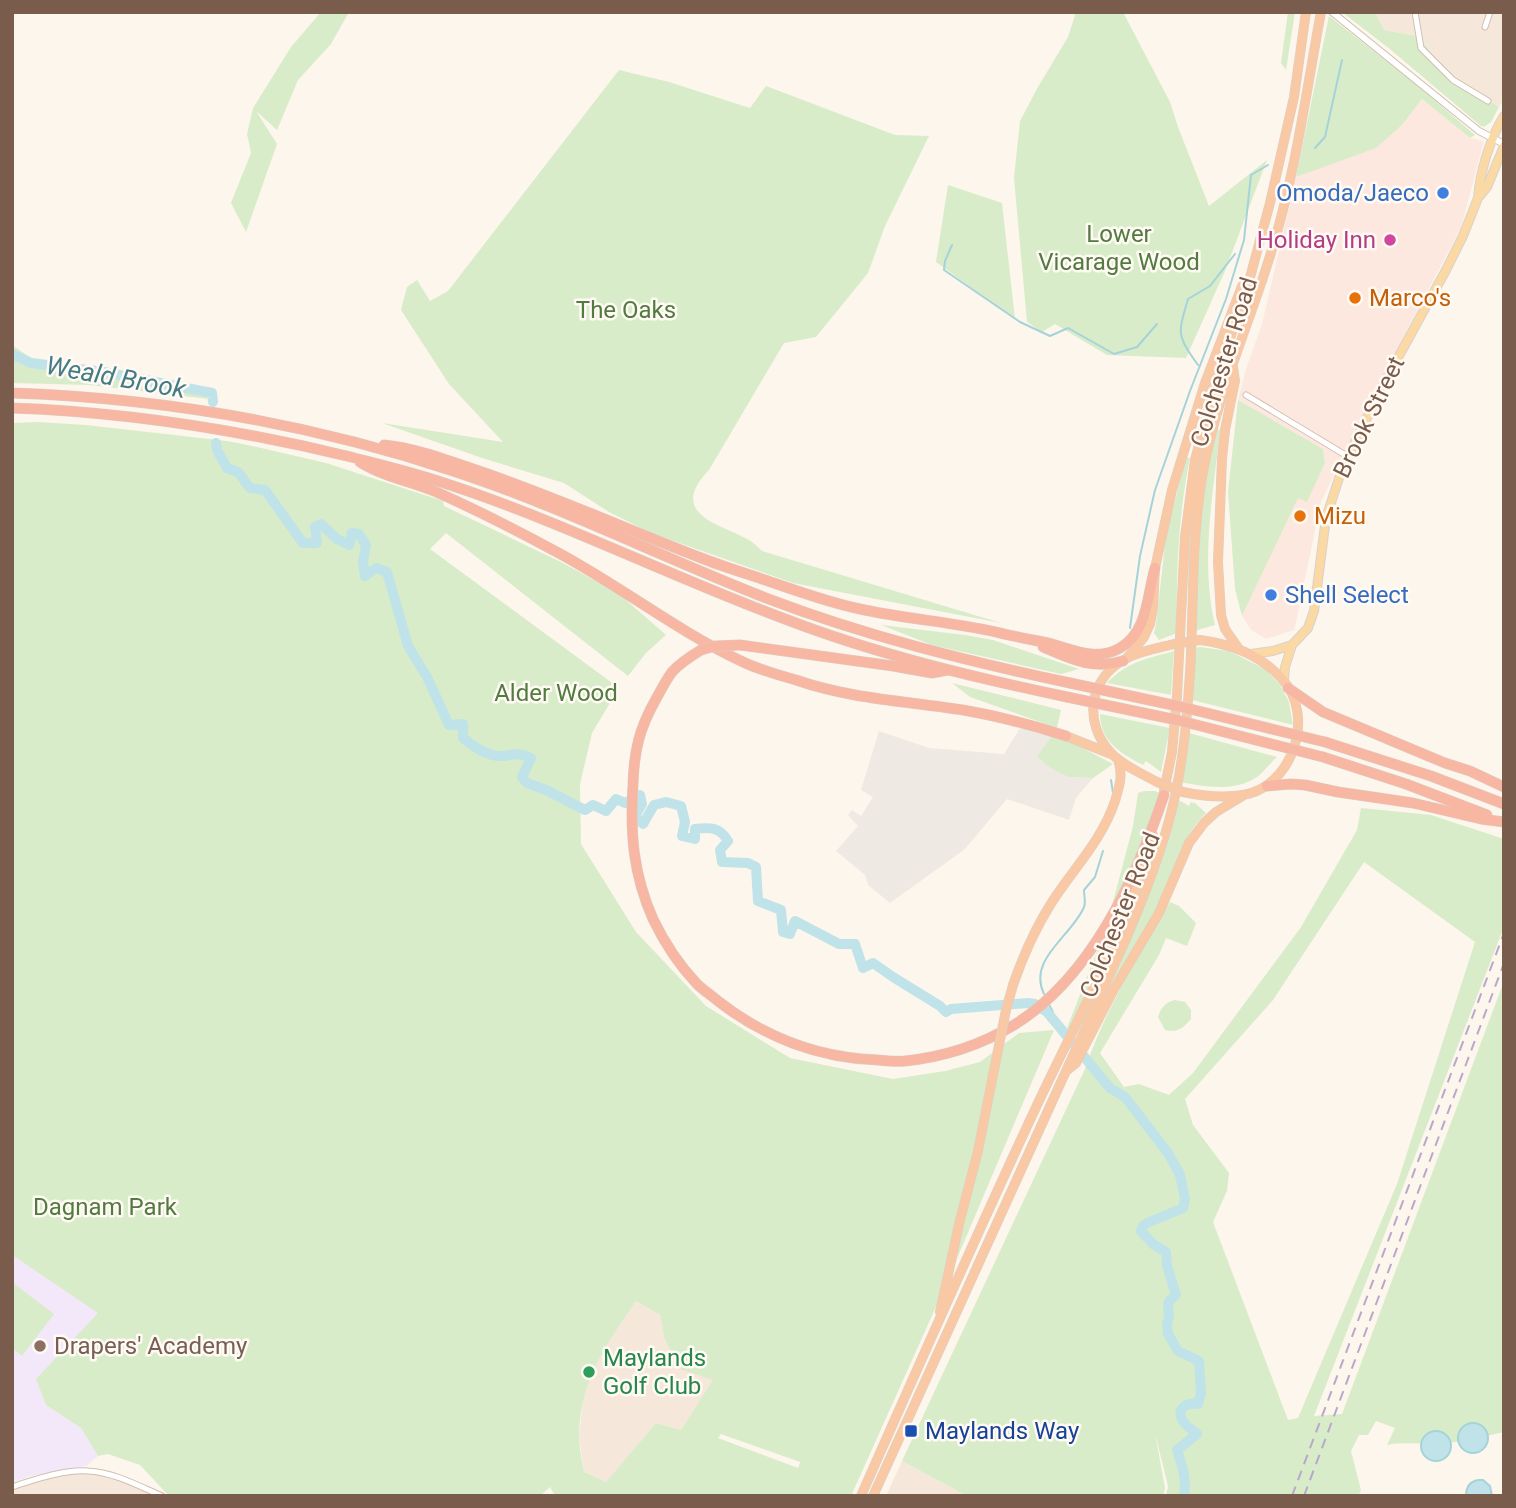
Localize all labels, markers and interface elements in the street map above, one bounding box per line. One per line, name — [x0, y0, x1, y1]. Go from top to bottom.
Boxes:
place label: Omoda/Jaeco — [1276, 179, 1429, 207]
marker: Omoda/Jaeco — [1435, 185, 1451, 201]
park label: Lower Vicarage Wood — [1038, 220, 1200, 276]
place label: Holiday Inn — [1257, 226, 1376, 254]
marker: Holiday Inn — [1382, 232, 1398, 248]
street label: Colchester Road — [1185, 274, 1263, 450]
place label: Marco's — [1369, 284, 1451, 312]
marker: Marco's — [1347, 290, 1363, 306]
park label: The Oaks — [576, 296, 676, 324]
water label: Weald Brook — [44, 350, 189, 404]
street label: Brook Street — [1328, 352, 1411, 482]
place label: Mizu — [1314, 502, 1366, 530]
marker: Mizu — [1292, 508, 1308, 524]
place label: Shell Select — [1285, 581, 1409, 609]
marker: Shell Select — [1263, 587, 1279, 603]
park label: Alder Wood — [494, 679, 618, 707]
street label: Colchester Road — [1074, 828, 1166, 1002]
park label: Dagnam Park — [33, 1193, 178, 1221]
place label: Drapers' Academy — [54, 1332, 248, 1360]
marker: Drapers' Academy — [32, 1338, 48, 1354]
place label: Maylands Golf Club — [603, 1344, 706, 1400]
marker: Maylands Golf Club — [581, 1364, 597, 1380]
place label: Maylands Way — [925, 1417, 1080, 1445]
marker: Maylands Way — [903, 1423, 919, 1439]

